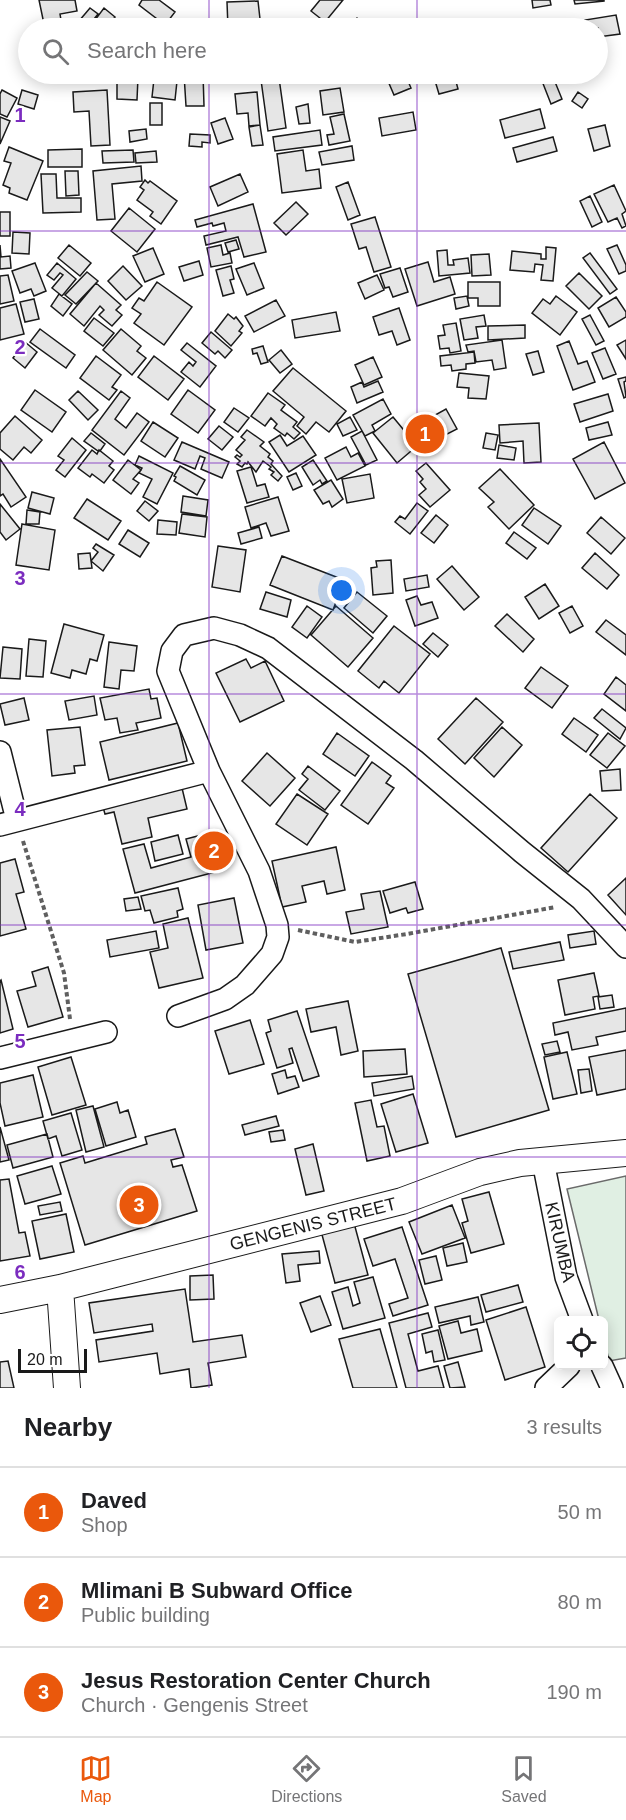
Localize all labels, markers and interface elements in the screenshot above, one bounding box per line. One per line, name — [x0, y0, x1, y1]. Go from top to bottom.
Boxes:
search box — [18, 18, 608, 84]
icon: search — [39, 35, 72, 68]
text: Search here — [87, 38, 207, 63]
text: 1 — [14, 104, 26, 126]
text: 2 — [14, 336, 26, 358]
pin: 1 — [406, 412, 444, 456]
text: 3 — [14, 567, 26, 589]
your location — [327, 576, 356, 605]
text: 4 — [14, 798, 26, 820]
pin: 2 — [194, 828, 234, 874]
text: 5 — [14, 1030, 26, 1052]
pin: 3 — [120, 1182, 158, 1228]
street label: GENGENIS STREET — [228, 1194, 398, 1254]
street label: KIRUMBA — [541, 1200, 579, 1284]
text: 6 — [14, 1261, 26, 1283]
map controls — [554, 1316, 608, 1370]
button: locate — [554, 1316, 608, 1370]
scale bar — [18, 1346, 87, 1374]
text: 20 m — [27, 1351, 63, 1368]
text: Nearby — [24, 1412, 112, 1442]
text: 3 results — [526, 1416, 602, 1438]
text: Daved — [81, 1488, 147, 1513]
text: 1 — [38, 1501, 49, 1523]
text: 50 m — [558, 1501, 602, 1523]
text: Shop — [81, 1514, 128, 1536]
text: Mlimani B Subward Office — [81, 1578, 352, 1603]
text: 2 — [38, 1591, 49, 1613]
text: 80 m — [558, 1591, 602, 1613]
text: Public building — [81, 1604, 210, 1626]
text: Jesus Restoration Center Church — [81, 1668, 431, 1693]
text: 3 — [38, 1681, 49, 1703]
text: 190 m — [546, 1681, 602, 1703]
text: Church · Gengenis Street — [81, 1694, 308, 1716]
tab: Map — [79, 1752, 112, 1806]
tab: Directions — [271, 1752, 342, 1806]
tab: Saved — [501, 1752, 547, 1806]

